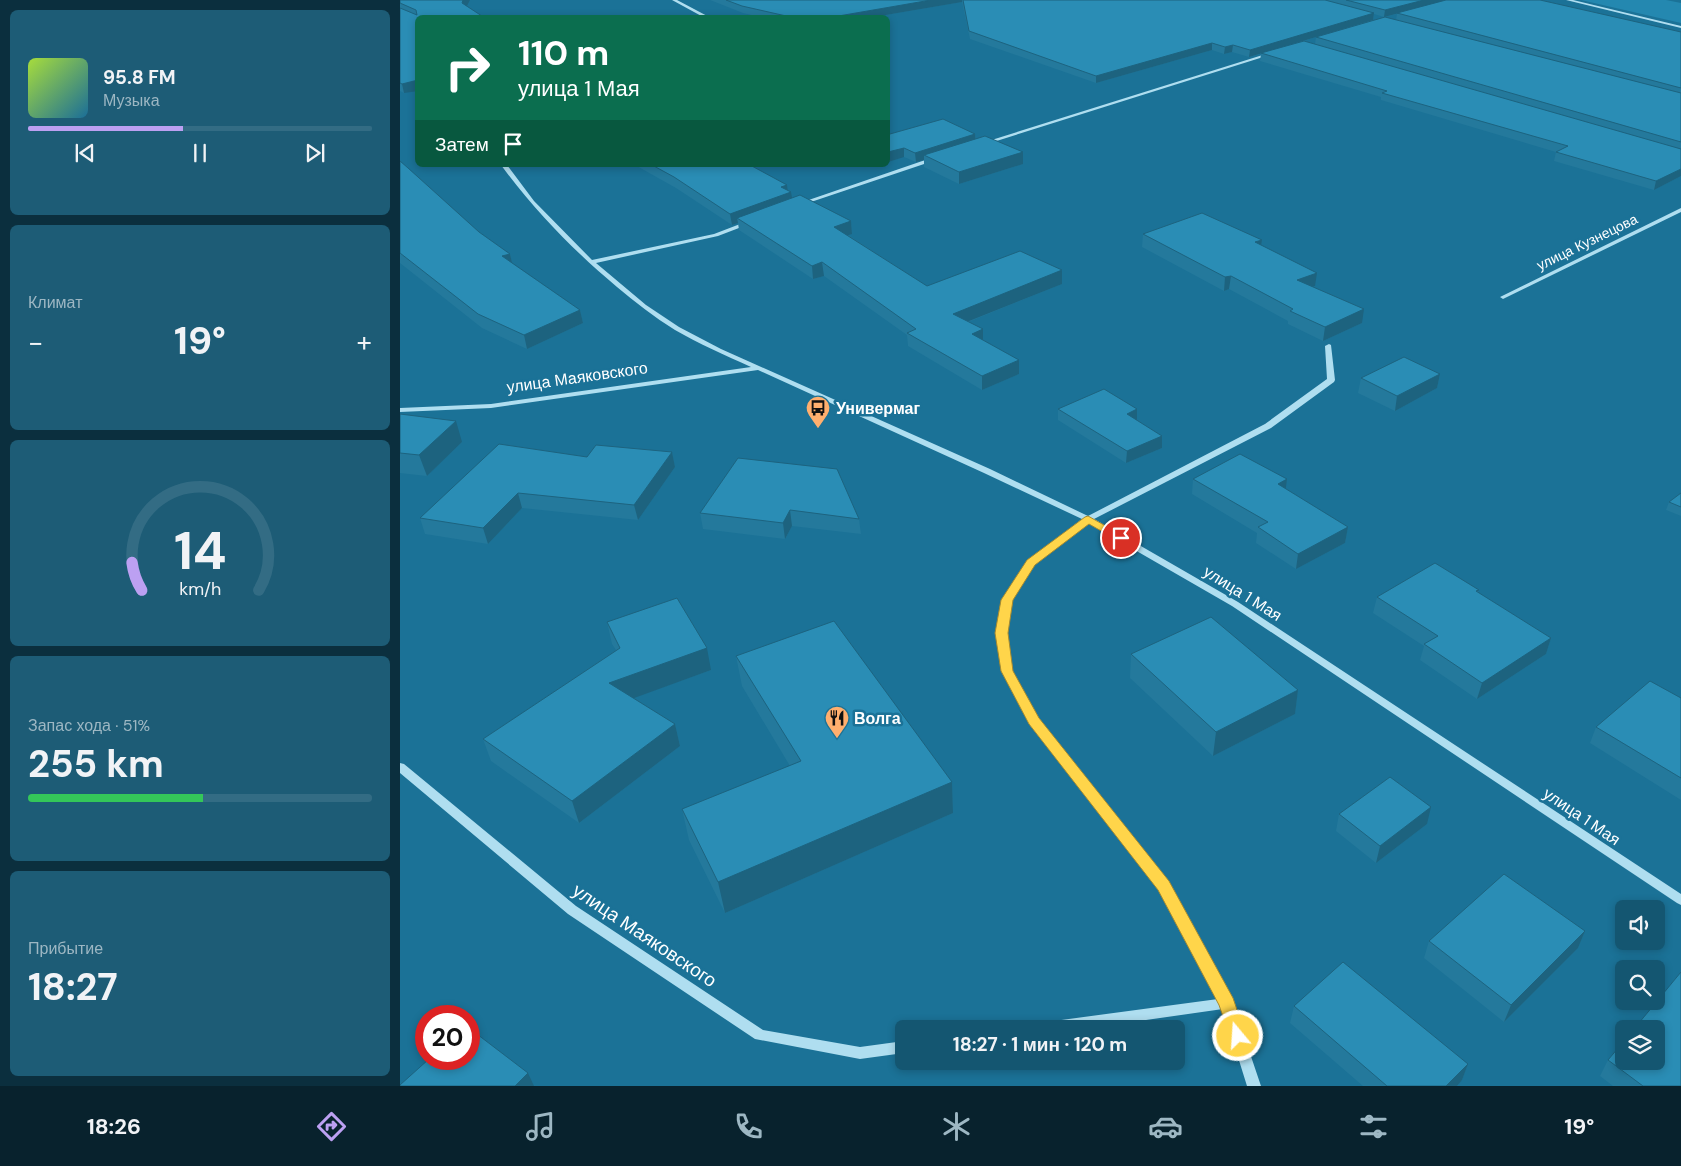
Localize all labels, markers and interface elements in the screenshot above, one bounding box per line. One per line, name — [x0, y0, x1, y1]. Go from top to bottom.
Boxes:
text: 110 m — [518, 30, 609, 76]
icon: right — [435, 35, 500, 100]
text: 95.8 FM — [103, 65, 176, 90]
text: улица 1 Мая — [518, 74, 640, 103]
text: Музыка — [103, 90, 160, 111]
icon: arrive — [499, 130, 527, 158]
text: Затем — [435, 132, 489, 157]
icon: previous — [71, 139, 99, 167]
icon: pause — [186, 139, 214, 167]
icon: next — [301, 139, 329, 167]
street label: улица Кузнецова — [1534, 210, 1641, 274]
text: Климат — [28, 292, 82, 313]
text: 19° — [174, 316, 226, 366]
text: − — [28, 324, 43, 361]
text: + — [357, 324, 372, 361]
street label: улица Маяковского — [505, 357, 649, 398]
bus stop icon: Универмаг — [805, 395, 831, 429]
place label: Универмаг — [836, 398, 920, 419]
text: 14 — [174, 517, 226, 585]
pin — [1100, 517, 1142, 559]
icon: arrive — [1107, 524, 1135, 552]
street label: улица 1 Мая — [1200, 561, 1286, 626]
text: km/h — [179, 577, 221, 601]
restaurant icon: Волга — [824, 705, 850, 739]
place label: Волга — [854, 708, 901, 729]
text: Запас хода · 51% — [28, 715, 150, 736]
text: 255 km — [28, 739, 164, 789]
street label: улица 1 Мая — [1539, 783, 1624, 850]
street label: улица Маяковского — [568, 878, 722, 993]
map controls — [1615, 900, 1665, 1070]
button: sound — [1615, 900, 1665, 950]
text: Прибытие — [28, 938, 103, 959]
button: search — [1615, 960, 1665, 1010]
text: 18:27 — [28, 962, 118, 1012]
speed limit sign: 20 — [415, 1005, 480, 1070]
position arrow — [1211, 1009, 1263, 1061]
button: layers — [1615, 1020, 1665, 1070]
text: 18:27 · 1 мин · 120 m — [953, 1032, 1127, 1057]
icon: directions — [314, 1109, 349, 1144]
icon: music — [523, 1109, 558, 1144]
icon: phone — [731, 1109, 766, 1144]
icon: climate — [939, 1109, 974, 1144]
icon: car — [1148, 1109, 1183, 1144]
icon: filters — [1356, 1109, 1391, 1144]
text: 18:26 — [87, 1112, 141, 1141]
text: 19° — [1564, 1112, 1594, 1141]

